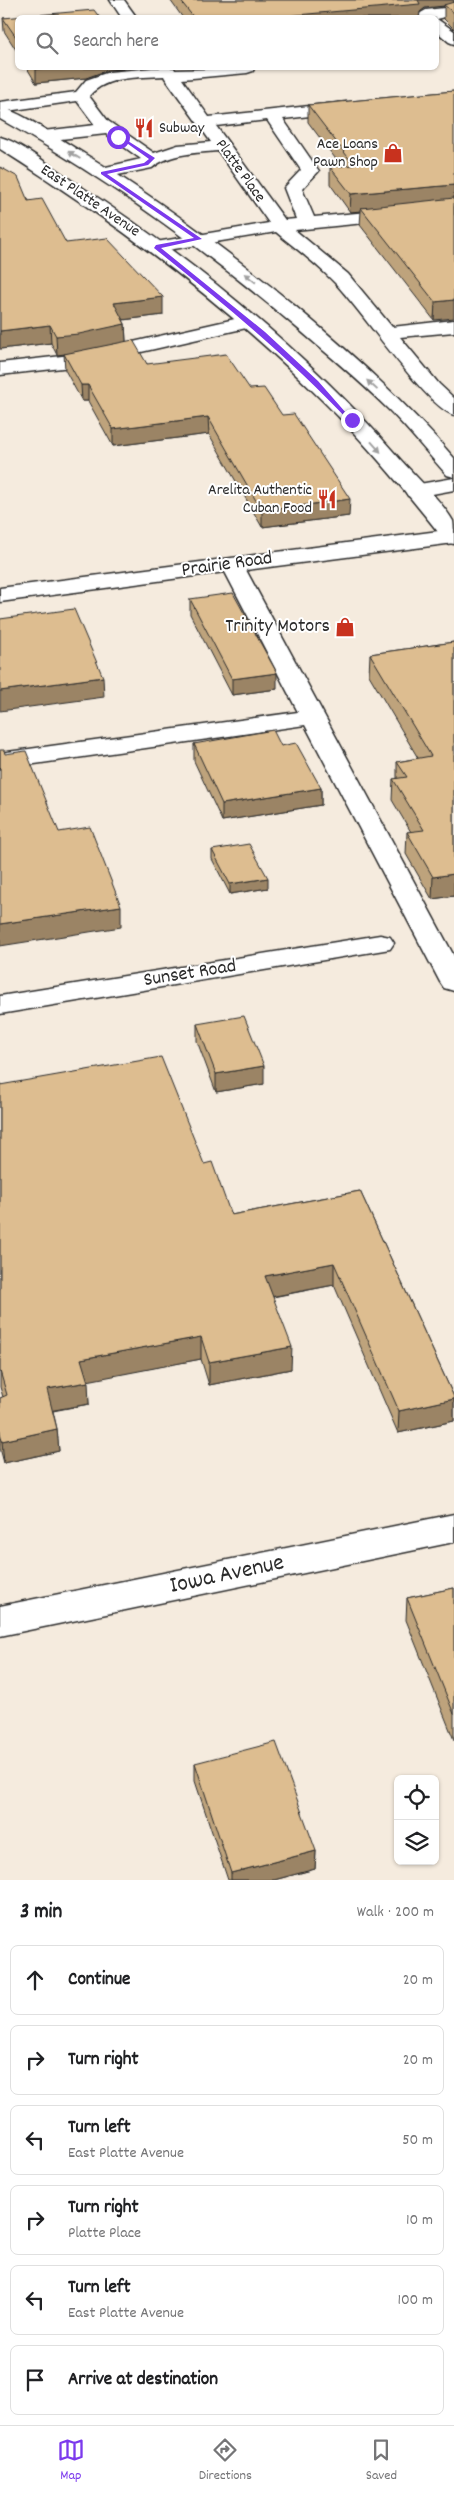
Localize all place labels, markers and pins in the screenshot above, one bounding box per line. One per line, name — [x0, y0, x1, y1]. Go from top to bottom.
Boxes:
restaurant icon: Subway — [133, 117, 155, 139]
place label: Subway — [159, 117, 205, 140]
place label: Ace Loans Pawn Shop — [313, 133, 378, 174]
shop icon: Ace Loans Pawn Shop — [382, 142, 404, 164]
place label: Arelita Authentic Cuban Food — [208, 479, 312, 520]
restaurant icon: Arelita Authentic Cuban Food — [316, 488, 338, 510]
place label: Trinity Motors — [225, 613, 330, 641]
shop icon: Trinity Motors — [334, 616, 356, 638]

